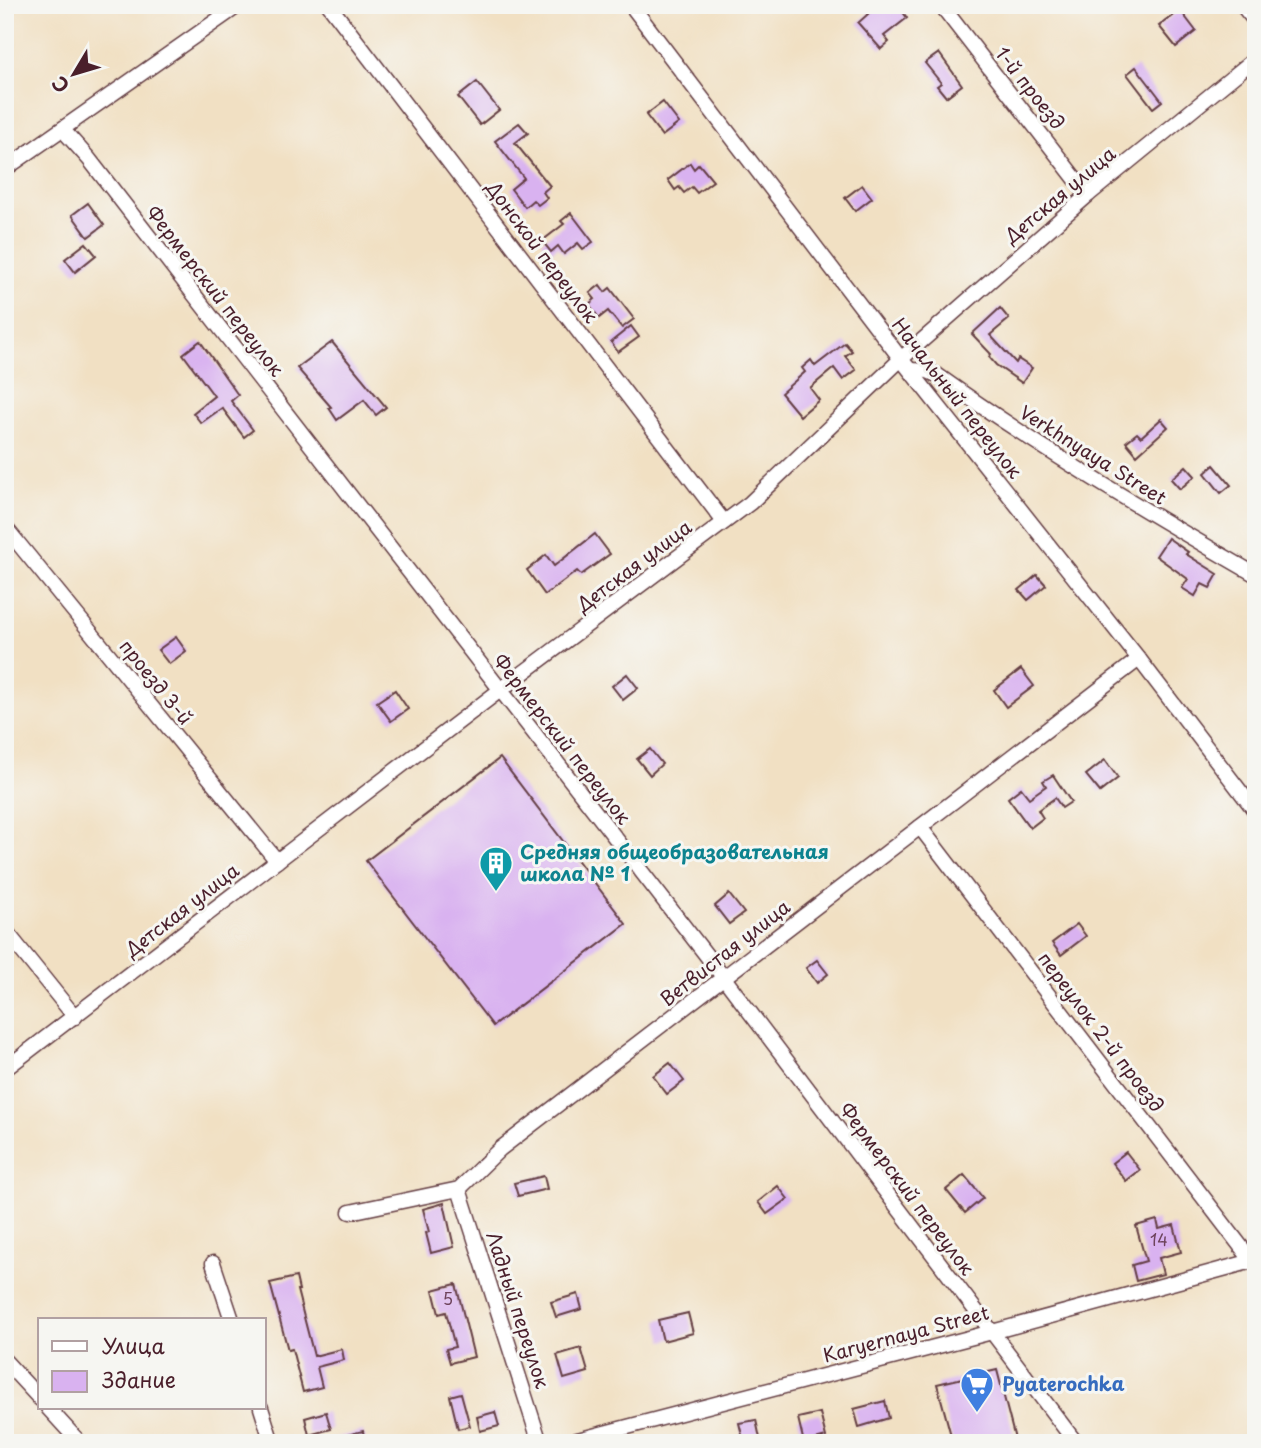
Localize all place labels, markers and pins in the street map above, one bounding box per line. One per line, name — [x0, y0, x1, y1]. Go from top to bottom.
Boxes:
place label: Средняя общеобразовательная школа № 1 — [520, 837, 829, 887]
building icon: Средняя общеобразовательная школа № 1 — [477, 844, 515, 893]
supermarket icon: Pyaterochka — [958, 1365, 996, 1414]
place label: Pyaterochka — [1002, 1369, 1125, 1397]

